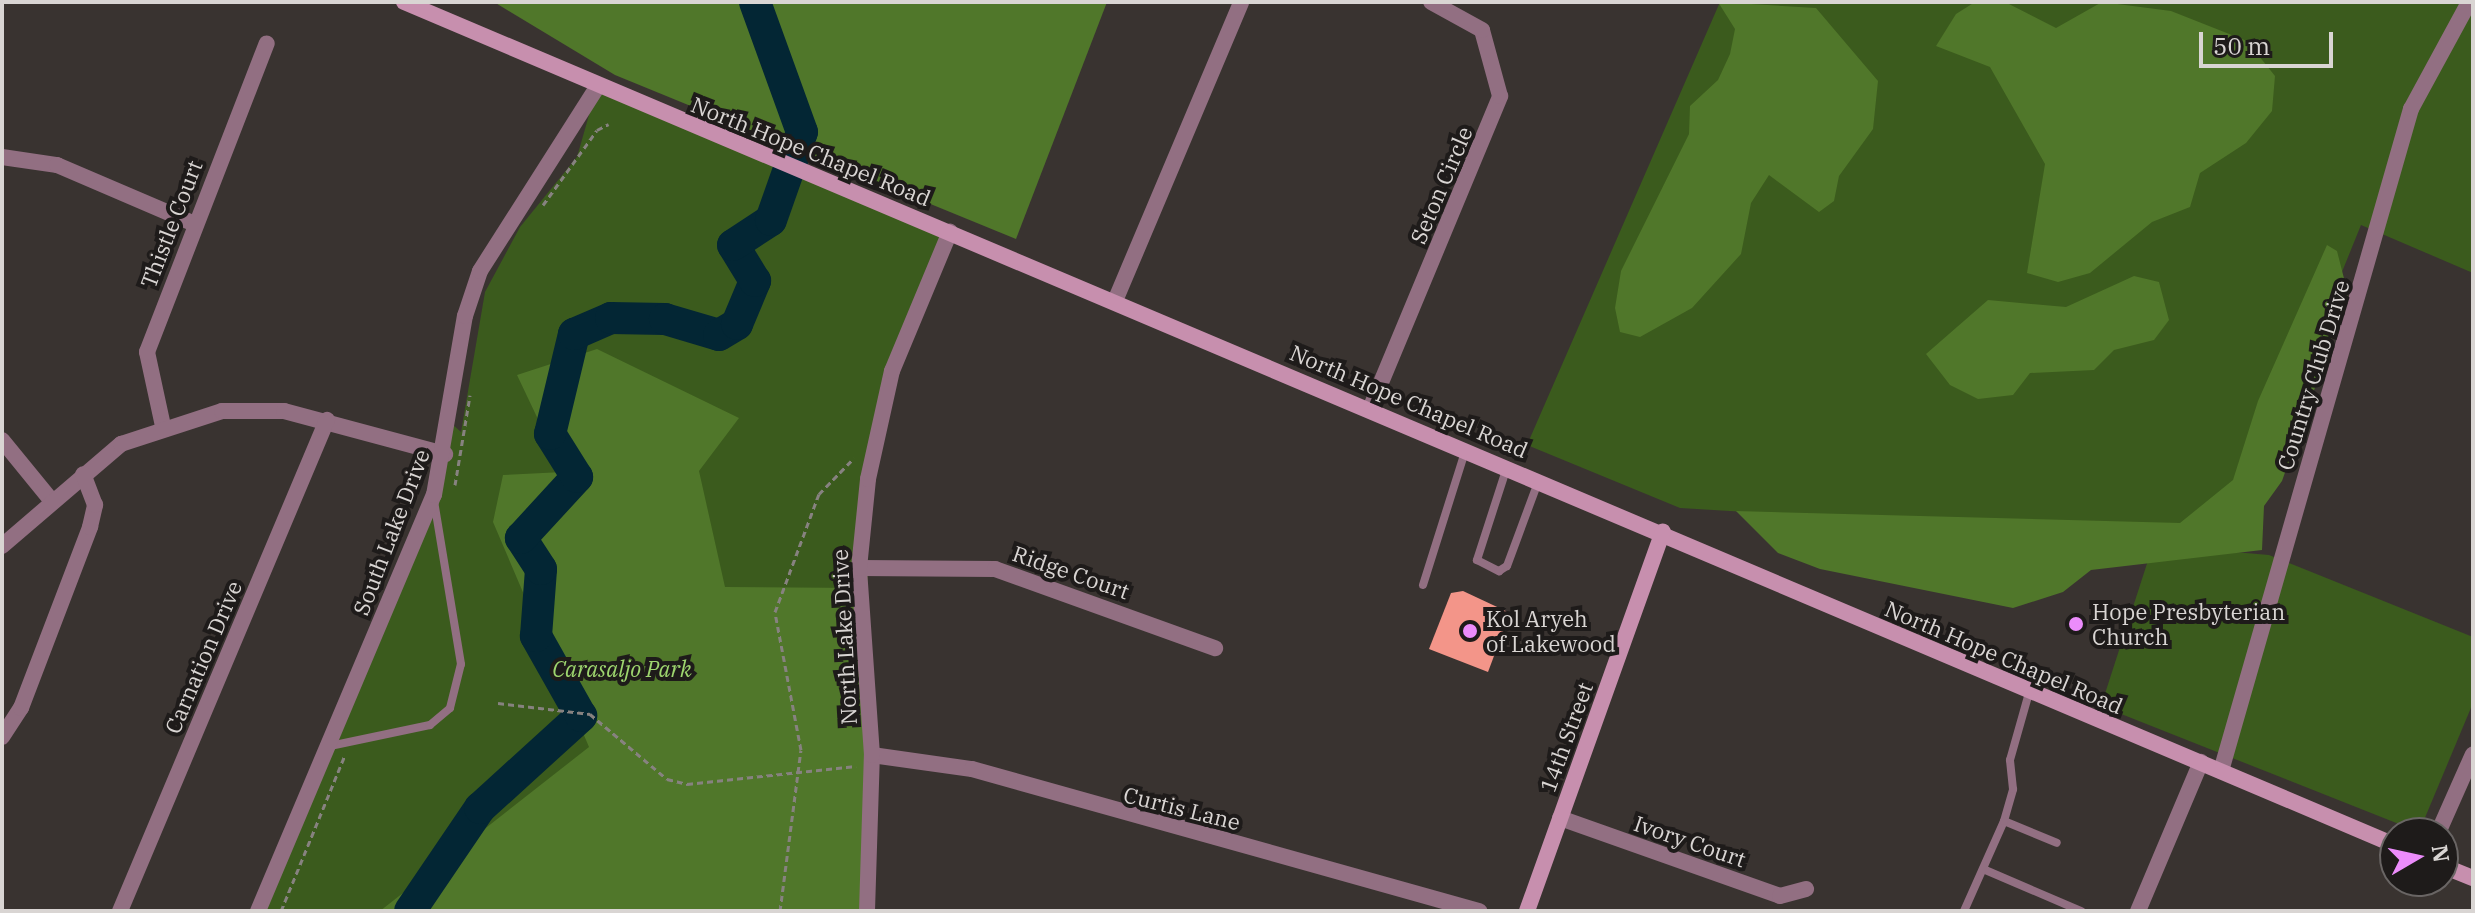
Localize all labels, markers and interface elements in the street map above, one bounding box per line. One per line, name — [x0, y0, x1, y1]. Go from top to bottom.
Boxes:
scale bar — [2203, 16, 2337, 66]
text: 50 m — [2213, 30, 2270, 62]
street label: North Hope Chapel Road — [687, 91, 935, 211]
street label: Seton Circle — [1404, 122, 1478, 248]
street label: Thistle Court — [135, 156, 207, 292]
street label: Country Club Drive — [2272, 277, 2354, 473]
street label: North Hope Chapel Road — [1286, 339, 1532, 463]
street label: South Lake Drive — [347, 445, 435, 619]
street label: Ridge Court — [1009, 540, 1133, 604]
street label: North Lake Drive — [826, 548, 862, 726]
street label: Carnation Drive — [159, 577, 247, 737]
street label: North Hope Chapel Road — [1881, 595, 2127, 719]
place label: Hope Presbyterian Church — [2092, 598, 2285, 650]
place label: Kol Aryeh of Lakewood — [1486, 605, 1616, 656]
marker: Hope Presbyterian Church — [2067, 615, 2085, 633]
marker: Kol Aryeh of Lakewood — [1461, 622, 1479, 640]
park label: Carasaljo Park — [552, 656, 692, 682]
street label: 14th Street — [1534, 679, 1598, 795]
street label: Curtis Lane — [1121, 781, 1243, 835]
street label: Ivory Court — [1631, 810, 1749, 872]
north arrow — [2379, 817, 2459, 897]
text: N — [2426, 843, 2457, 864]

